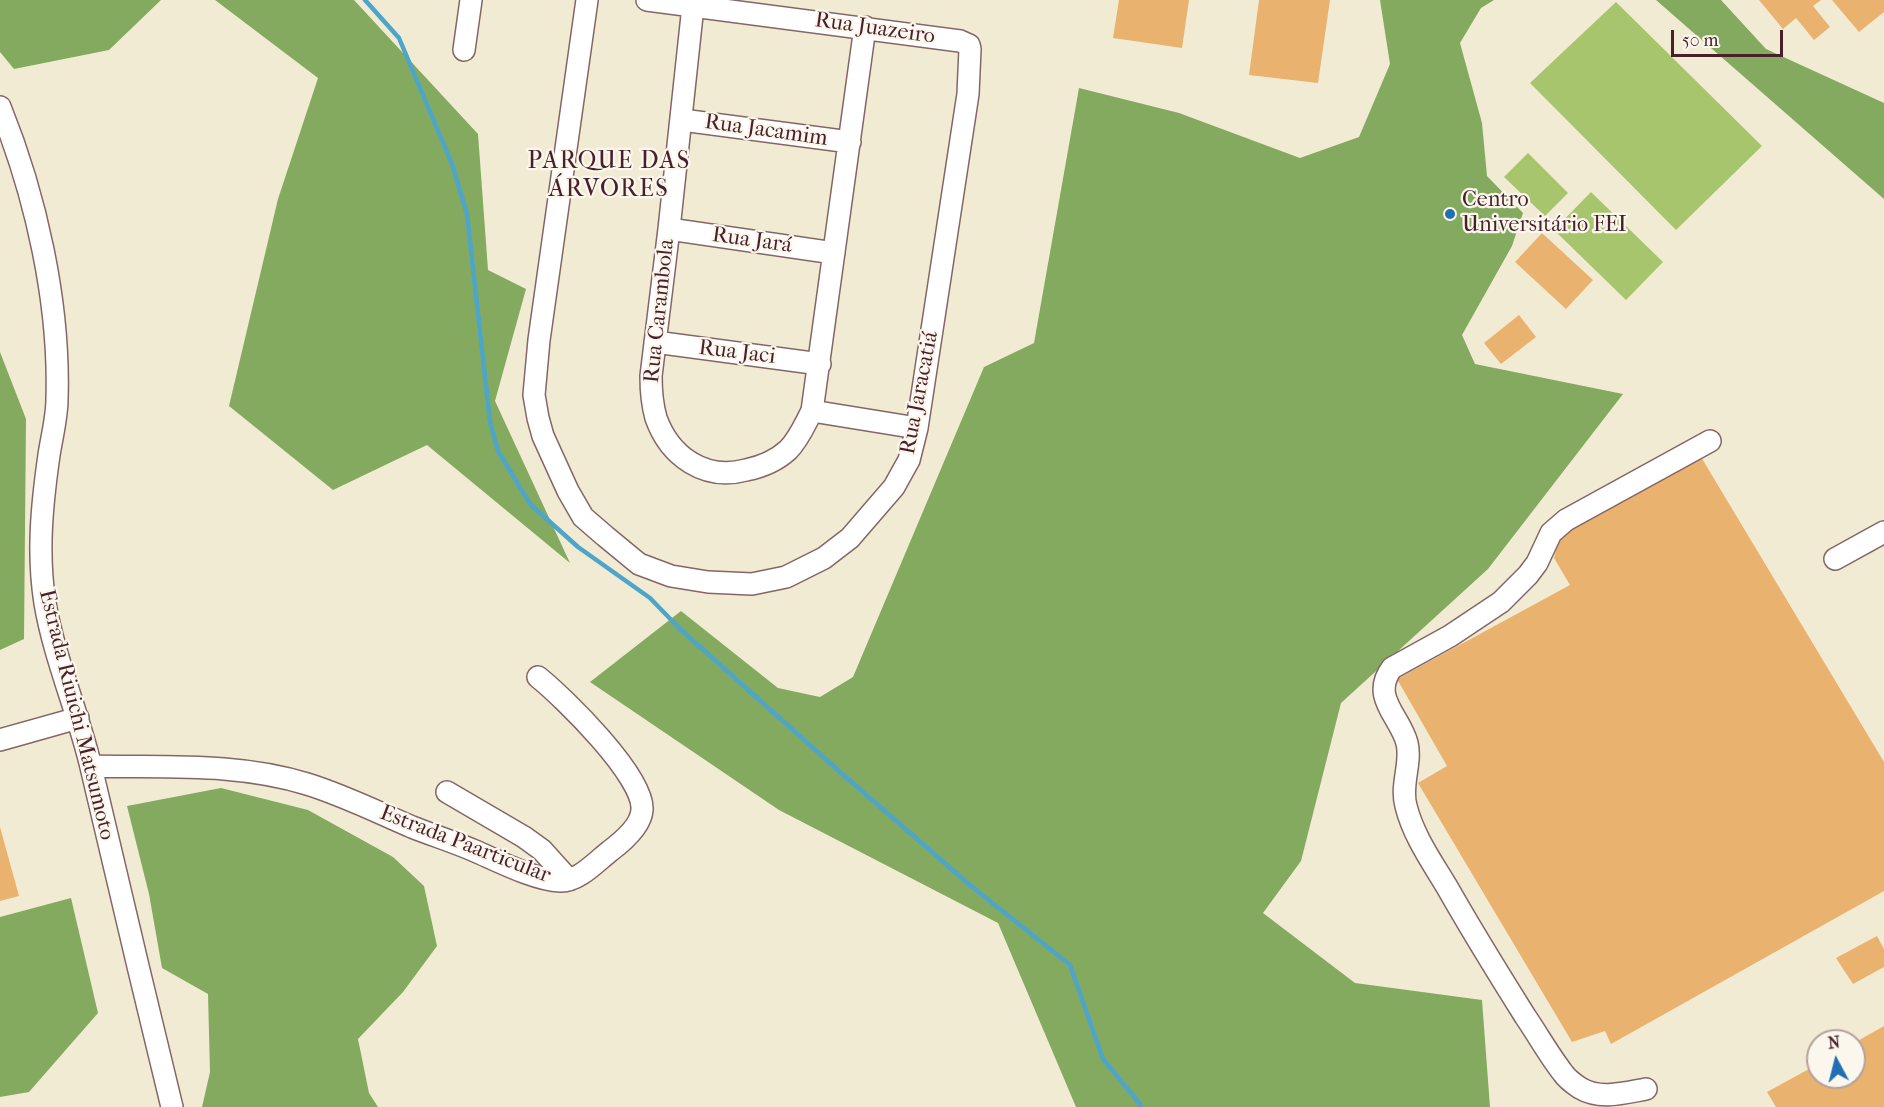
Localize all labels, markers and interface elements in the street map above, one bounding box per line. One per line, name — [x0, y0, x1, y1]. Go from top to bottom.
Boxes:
street label: Rua Juazeiro — [813, 8, 937, 50]
scale bar — [1674, 18, 1786, 56]
text: 50 m — [1682, 30, 1718, 51]
street label: Rua Jacamim — [703, 109, 829, 153]
district label: PARQUE DAS ÁRVORES — [527, 148, 691, 204]
place label: Centro Universitário FEI — [1462, 188, 1627, 240]
marker: Centro Universitário FEI — [1443, 207, 1457, 221]
street label: Rua Jará — [710, 222, 794, 260]
street label: Rua Carambola — [639, 238, 681, 384]
street label: Rua Jaracatiá — [895, 329, 945, 457]
street label: Rua Jaci — [697, 335, 777, 371]
street label: Estrada Riuichi Matsumoto — [32, 587, 120, 843]
street label: Estrada Paarticular — [376, 800, 554, 890]
north arrow — [1806, 1029, 1866, 1089]
text: N — [1827, 1032, 1841, 1053]

